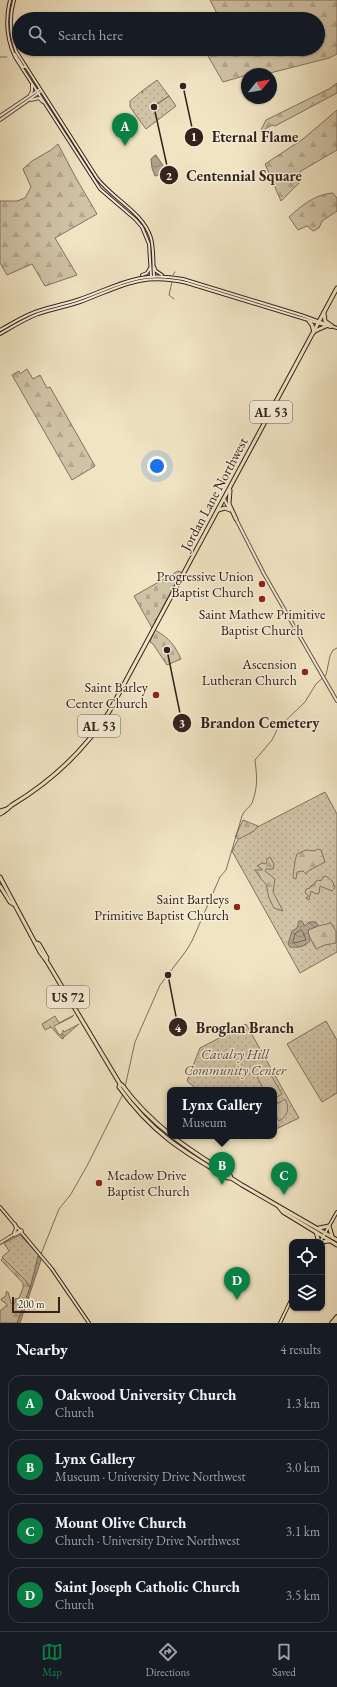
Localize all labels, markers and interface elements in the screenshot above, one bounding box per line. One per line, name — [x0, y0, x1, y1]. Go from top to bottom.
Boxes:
search box — [12, 12, 325, 56]
icon: search — [26, 23, 48, 45]
text: Search here — [58, 25, 123, 44]
north arrow — [241, 68, 277, 104]
pin: A — [112, 113, 138, 146]
callout: Eternal Flame — [184, 123, 306, 150]
text: Eternal Flame — [212, 127, 298, 146]
text: 1 — [191, 129, 197, 145]
callout: Centennial Square — [159, 162, 310, 189]
text: Centennial Square — [186, 166, 302, 185]
text: 2 — [166, 168, 173, 184]
road number: AL 53 — [250, 401, 292, 423]
street label: Jordan Lane Northwest — [176, 434, 252, 555]
your location — [147, 456, 167, 476]
place label: Progressive Union Baptist Church — [156, 567, 255, 601]
marker: Progressive Union Baptist Church — [257, 579, 267, 589]
marker: Saint Mathew Primitive Baptist Church — [257, 594, 267, 604]
place label: Saint Mathew Primitive Baptist Church — [199, 605, 326, 639]
place label: Ascension Lutheran Church — [202, 655, 298, 689]
marker: Ascension Lutheran Church — [300, 667, 310, 677]
place label: Saint Barley Center Church — [66, 678, 149, 712]
marker: Saint Barley Center Church — [151, 690, 161, 700]
callout: Brandon Cemetery — [172, 710, 327, 737]
text: Brandon Cemetery — [201, 713, 320, 732]
road number: AL 53 — [78, 715, 120, 737]
text: 3 — [179, 715, 185, 731]
place label: Saint Bartleys Primitive Baptist Church — [94, 890, 229, 924]
marker: Saint Bartleys Primitive Baptist Church — [232, 902, 242, 912]
road number: US 72 — [47, 986, 89, 1008]
callout: Broglan Branch — [168, 1014, 302, 1041]
text: Broglan Branch — [196, 1018, 295, 1037]
text: 4 — [175, 1020, 182, 1036]
park label: Cavalry Hill Community Center — [184, 1045, 287, 1079]
popup — [167, 1087, 277, 1139]
text: Lynx Gallery — [182, 1095, 262, 1114]
text: Museum — [182, 1114, 227, 1131]
pin: B — [209, 1152, 235, 1185]
pin: C — [271, 1162, 297, 1195]
place label: Meadow Drive Baptist Church — [107, 1166, 190, 1200]
marker: Meadow Drive Baptist Church — [94, 1178, 104, 1188]
map controls — [289, 1239, 325, 1311]
button: locate — [289, 1239, 325, 1275]
pin: D — [224, 1267, 250, 1300]
button: layers — [289, 1275, 325, 1311]
scale bar — [12, 1295, 60, 1314]
text: 200 m — [18, 1297, 45, 1311]
text: Nearby — [16, 1338, 68, 1360]
text: 4 results — [280, 1341, 321, 1358]
text: Oakwood University Church — [55, 1385, 236, 1404]
text: A — [25, 1395, 35, 1412]
text: 1.3 km — [286, 1395, 320, 1412]
text: Church — [55, 1404, 94, 1421]
text: Lynx Gallery — [55, 1449, 135, 1468]
text: B — [26, 1459, 34, 1476]
text: 3.0 km — [286, 1459, 320, 1476]
text: Museum · University Drive Northwest — [55, 1468, 246, 1485]
text: Mount Olive Church — [55, 1513, 186, 1532]
text: C — [25, 1523, 35, 1540]
text: 3.1 km — [286, 1523, 320, 1540]
text: Church · University Drive Northwest — [55, 1532, 240, 1549]
text: Saint Joseph Catholic Church — [55, 1577, 240, 1596]
text: D — [25, 1587, 35, 1604]
text: 3.5 km — [286, 1587, 320, 1604]
text: Church — [55, 1596, 94, 1613]
tab: Map — [41, 1641, 63, 1679]
tab: Directions — [146, 1641, 190, 1679]
tab: Saved — [272, 1641, 296, 1679]

